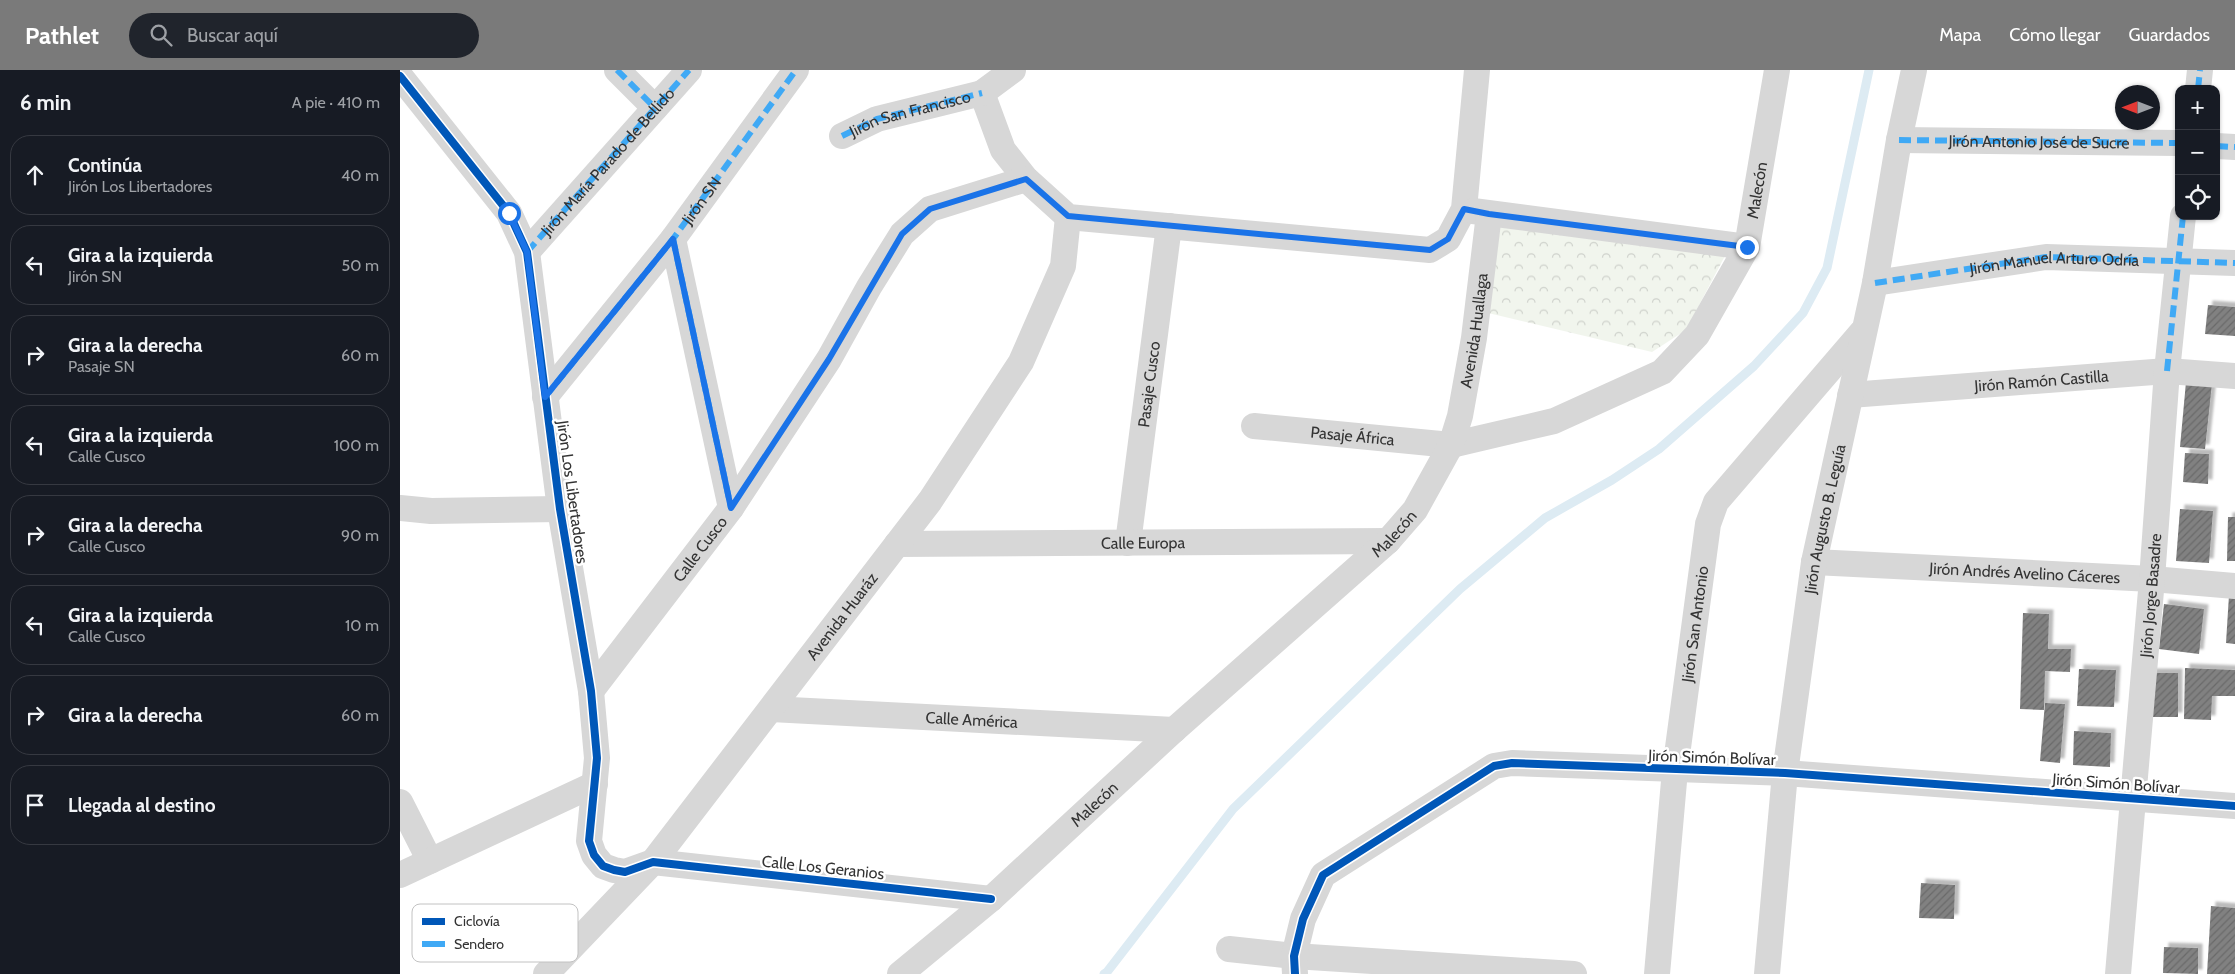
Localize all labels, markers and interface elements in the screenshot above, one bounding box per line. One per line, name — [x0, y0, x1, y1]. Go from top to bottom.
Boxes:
search box — [129, 13, 479, 58]
text: Pathlet — [25, 21, 99, 50]
icon: search — [147, 21, 175, 49]
text: Buscar aquí — [187, 24, 278, 47]
text: Mapa — [1939, 24, 1981, 46]
text: Cómo llegar — [2009, 24, 2101, 46]
text: Guardados — [2129, 24, 2210, 46]
street label: Jirón María Parado de Bellido — [536, 84, 679, 241]
north arrow — [2115, 85, 2160, 130]
map controls — [2175, 85, 2220, 220]
button: + — [2175, 85, 2220, 130]
street label: Jirón San Francisco — [845, 87, 973, 141]
text: 6 min — [20, 90, 71, 115]
text: A pie · 410 m — [292, 93, 380, 112]
button: − — [2175, 130, 2220, 175]
street label: Jirón Antonio José de Sucre — [1947, 132, 2130, 152]
text: Continúa — [68, 154, 142, 177]
street label: Malecón — [1743, 160, 1771, 220]
icon: ahead — [21, 161, 49, 189]
text: 40 m — [341, 166, 379, 185]
street label: Jirón SN — [677, 173, 725, 229]
button: locate — [2175, 175, 2220, 220]
text: Jirón Los Libertadores — [68, 177, 212, 196]
route start — [498, 202, 521, 225]
route end — [1736, 236, 1759, 259]
text: Gira a la izquierda — [68, 244, 213, 267]
street label: Jirón Manuel Arturo Odría — [1967, 248, 2140, 279]
icon: left — [21, 251, 49, 279]
text: 50 m — [342, 256, 379, 275]
text: Jirón SN — [68, 267, 122, 286]
street label: Avenida Huallaga — [1456, 272, 1492, 389]
text: Gira a la derecha — [68, 334, 203, 357]
street label: Pasaje Cusco — [1134, 340, 1164, 429]
icon: right — [21, 341, 49, 369]
text: 60 m — [341, 346, 379, 365]
text: Pasaje SN — [68, 357, 135, 376]
street label: Jirón Ramón Castilla — [1973, 366, 2110, 396]
street label: Jirón Los Libertadores — [553, 418, 592, 565]
street label: Pasaje África — [1310, 422, 1396, 450]
text: Gira a la izquierda — [68, 424, 213, 447]
icon: left — [21, 431, 49, 459]
text: 100 m — [334, 436, 379, 455]
street label: Jirón Augusto B. Leguía — [1801, 442, 1850, 596]
text: Calle Cusco — [68, 447, 145, 466]
street label: Malecón — [1368, 506, 1421, 561]
street label: Calle Cusco — [669, 512, 731, 586]
text: Gira a la derecha — [68, 514, 203, 537]
icon: right — [21, 521, 49, 549]
text: 90 m — [341, 526, 379, 545]
street label: Calle Europa — [1101, 533, 1185, 553]
street label: Jirón Jorge Basadre — [2136, 533, 2165, 659]
text: Calle Cusco — [68, 537, 145, 556]
street label: Jirón Andrés Avelino Cáceres — [1928, 559, 2121, 587]
street label: Jirón San Antonio — [1678, 565, 1712, 684]
street label: Avenida Huaráz — [803, 568, 882, 664]
text: Gira a la izquierda — [68, 604, 213, 627]
icon: left — [21, 611, 49, 639]
text: 10 m — [345, 616, 379, 635]
text: Calle Cusco — [68, 627, 145, 646]
icon: right — [21, 701, 49, 729]
text: Gira a la derecha — [68, 704, 203, 727]
text: 60 m — [341, 706, 379, 725]
street label: Calle América — [925, 708, 1019, 732]
street label: Jirón Simón Bolívar — [1647, 746, 1777, 769]
street label: Jirón Simón Bolívar — [2051, 770, 2181, 797]
street label: Malecón — [1067, 778, 1122, 831]
icon: arrive — [21, 791, 49, 819]
text: Llegada al destino — [68, 794, 215, 817]
street label: Calle Los Geranios — [761, 852, 885, 883]
legend — [412, 904, 578, 962]
text: Ciclovía — [454, 912, 500, 930]
text: Sendero — [454, 935, 504, 953]

